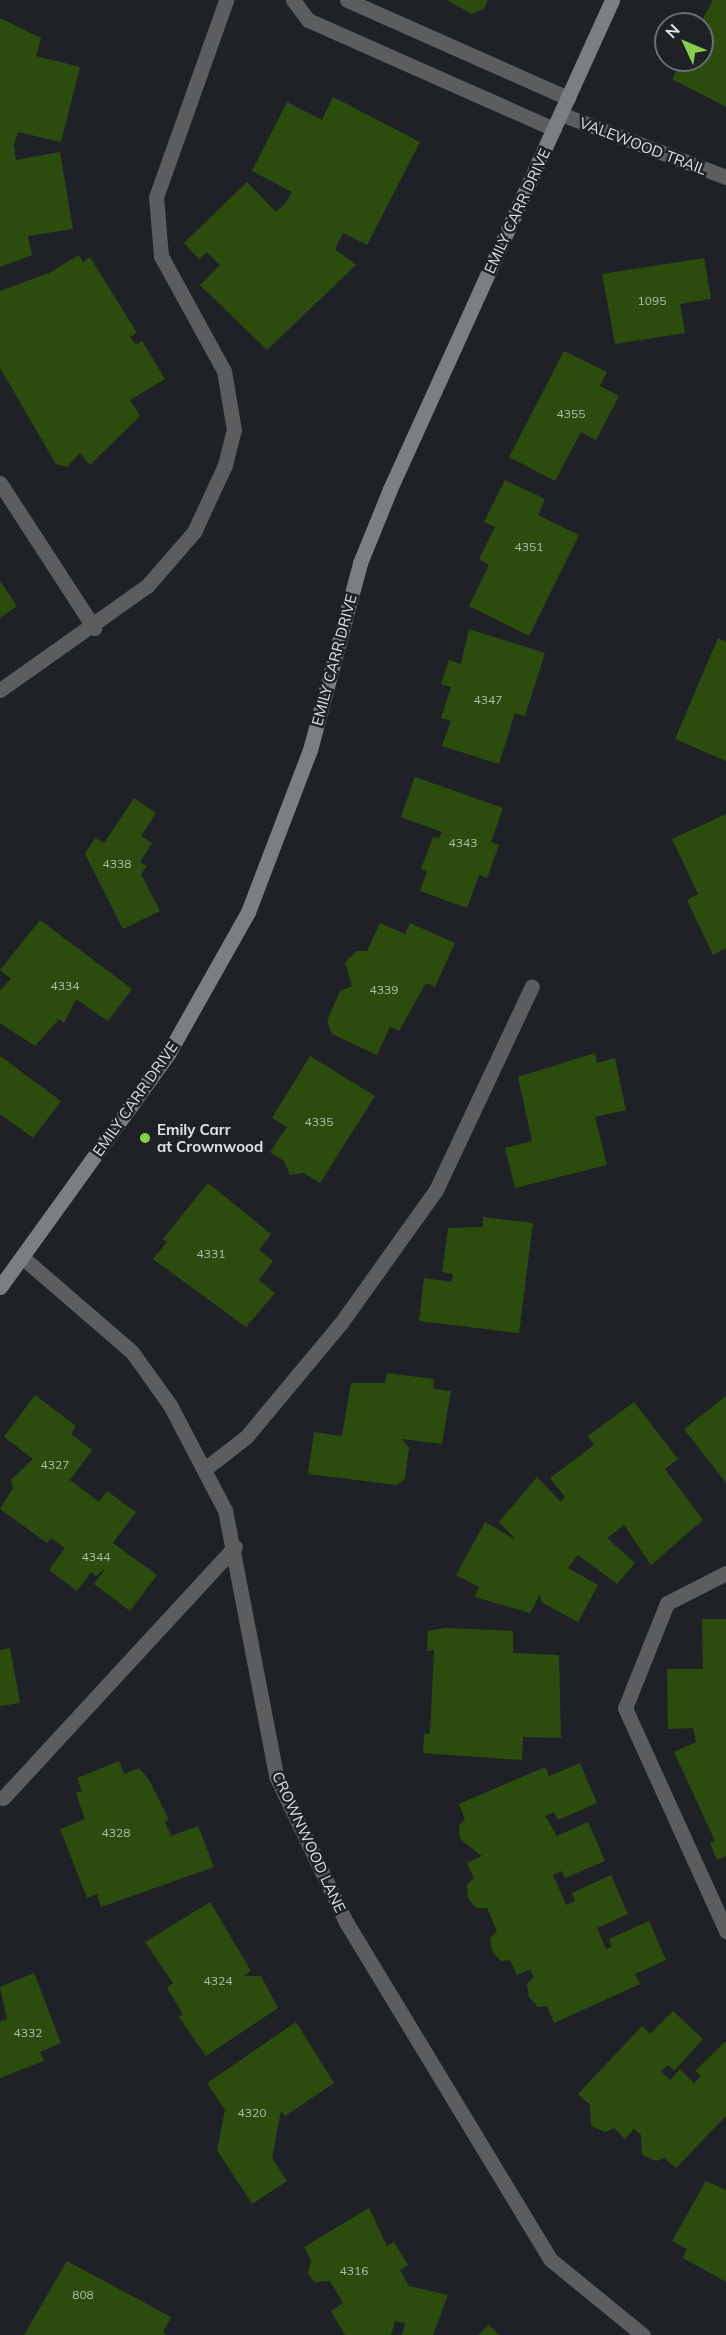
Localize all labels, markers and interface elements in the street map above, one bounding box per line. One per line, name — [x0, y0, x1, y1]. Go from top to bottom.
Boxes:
north arrow — [654, 12, 714, 72]
text: N — [661, 20, 684, 42]
street label: VALEWOOD TRAIL — [577, 113, 709, 179]
street label: EMILY CARR DRIVE — [480, 146, 554, 276]
house number: 1095 — [638, 294, 666, 308]
house number: 4355 — [557, 407, 585, 421]
house number: 4351 — [515, 540, 543, 554]
street label: EMILY CARR DRIVE — [308, 592, 360, 728]
house number: 4347 — [474, 693, 502, 707]
house number: 4343 — [449, 836, 477, 850]
house number: 4338 — [103, 857, 131, 871]
house number: 4334 — [51, 979, 79, 993]
house number: 4339 — [370, 983, 398, 997]
street label: EMILY CARR DRIVE — [89, 1038, 181, 1160]
house number: 4335 — [305, 1115, 333, 1129]
place label: Emily Carr at Crownwood — [157, 1120, 263, 1155]
marker: Emily Carr at Crownwood — [138, 1131, 152, 1145]
house number: 4331 — [197, 1247, 225, 1261]
house number: 4327 — [41, 1458, 69, 1472]
house number: 4344 — [82, 1550, 110, 1564]
street label: CROWNWOOD LANE — [268, 1769, 350, 1915]
house number: 4328 — [102, 1826, 130, 1840]
house number: 4324 — [204, 1974, 232, 1988]
house number: 4332 — [14, 2026, 42, 2040]
house number: 4320 — [238, 2106, 266, 2120]
house number: 4316 — [340, 2264, 368, 2278]
house number: 808 — [72, 2288, 94, 2302]

